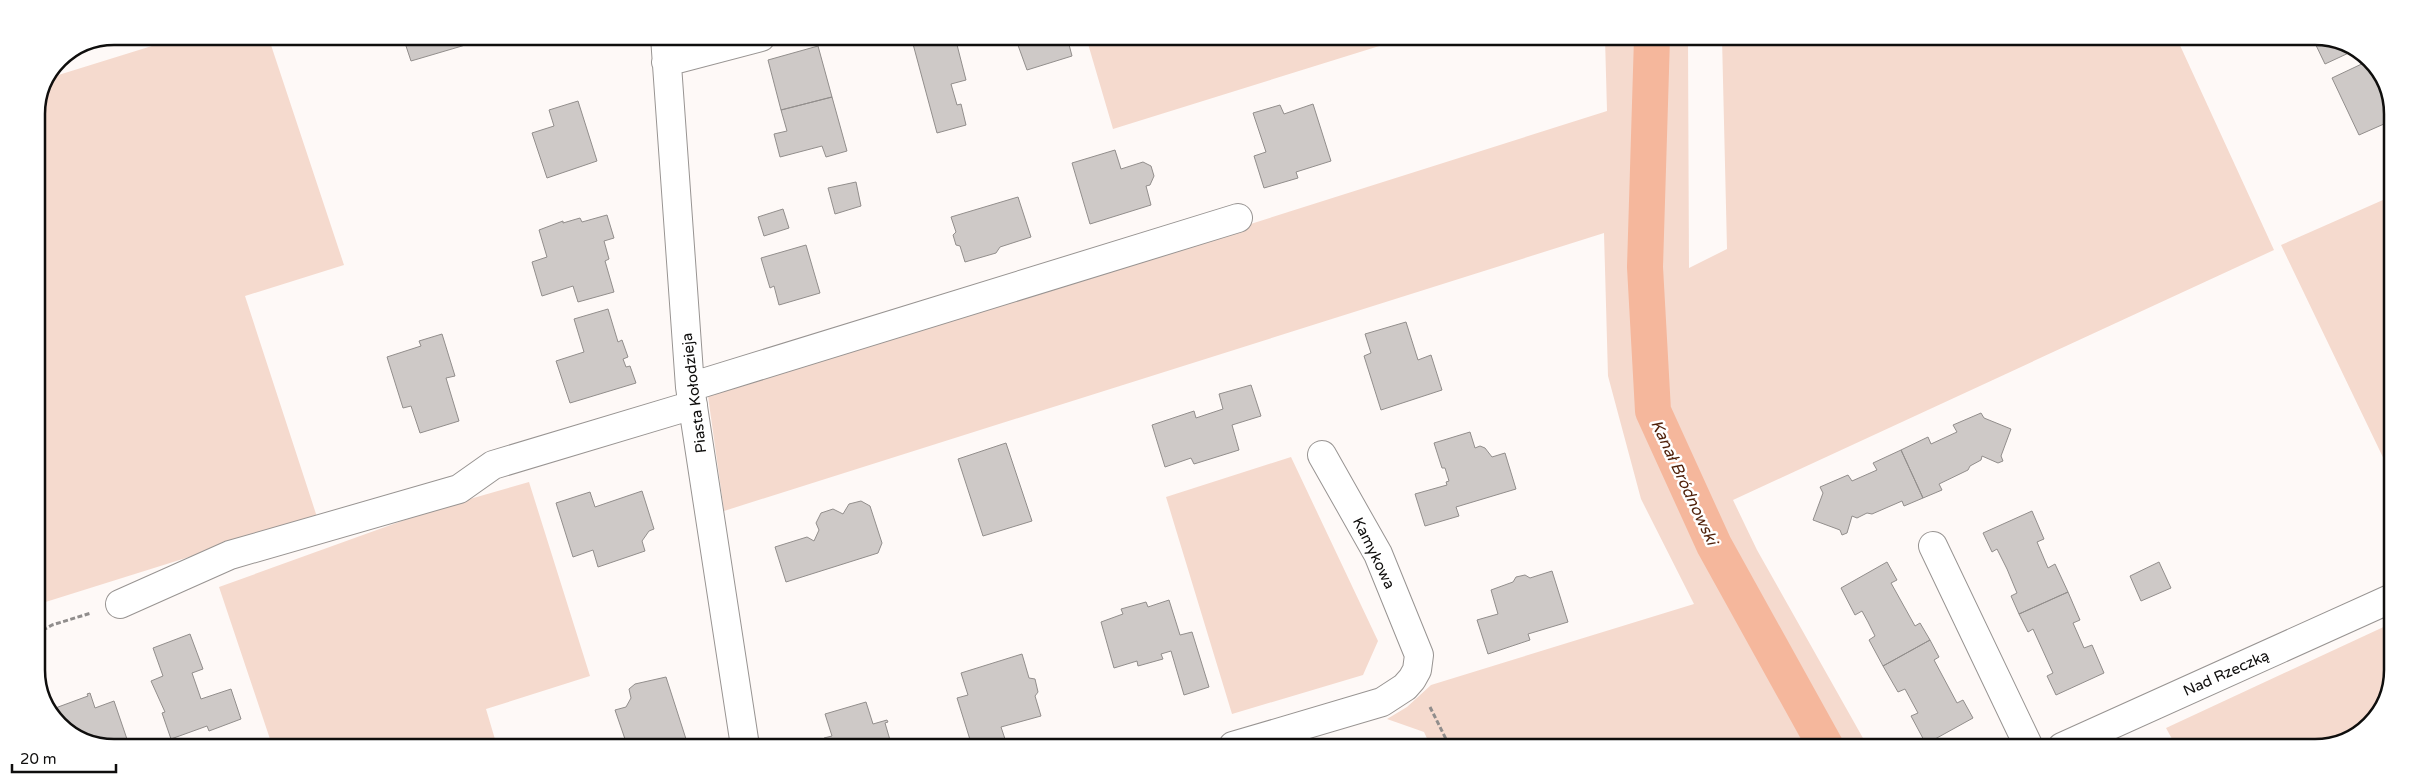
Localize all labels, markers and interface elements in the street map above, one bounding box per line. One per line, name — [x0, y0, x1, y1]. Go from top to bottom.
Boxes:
street label: Piasta Kołodzieja — [678, 332, 710, 454]
water label: Kanał Bródnowski — [1646, 417, 1723, 550]
street label: Kamykowa — [1349, 514, 1399, 592]
street label: Nad Rzeczką — [2180, 646, 2272, 700]
scale bar — [12, 742, 116, 774]
text: 20 m — [20, 750, 57, 768]

